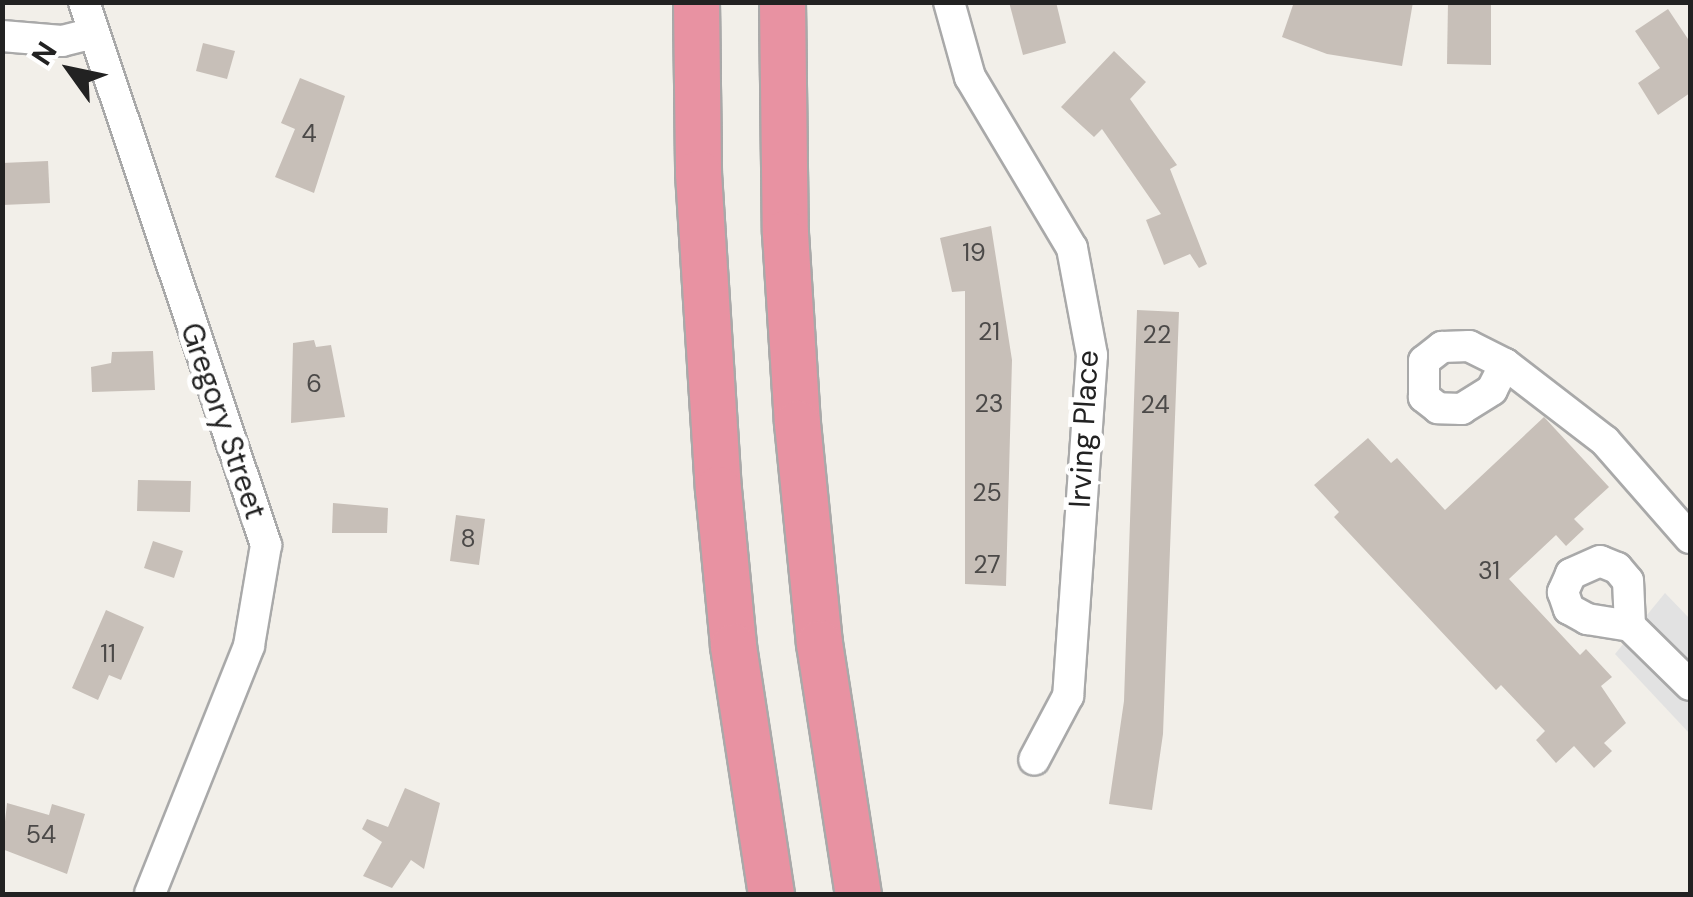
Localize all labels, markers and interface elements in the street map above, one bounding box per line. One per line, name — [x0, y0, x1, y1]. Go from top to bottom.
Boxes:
north arrow — [20, 20, 120, 120]
text: N — [23, 35, 65, 72]
house number: 4 — [301, 119, 317, 149]
house number: 19 — [962, 238, 986, 268]
house number: 21 — [978, 317, 1000, 347]
street label: Gregory Street — [173, 318, 273, 524]
house number: 22 — [1143, 320, 1171, 350]
street label: Irving Place — [1062, 349, 1106, 509]
house number: 6 — [306, 369, 322, 399]
house number: 23 — [974, 389, 1004, 419]
house number: 24 — [1140, 390, 1170, 420]
house number: 25 — [972, 478, 1002, 508]
house number: 8 — [460, 524, 476, 554]
house number: 27 — [973, 550, 1001, 580]
house number: 31 — [1478, 556, 1500, 586]
house number: 11 — [100, 639, 116, 669]
house number: 54 — [26, 820, 56, 850]

